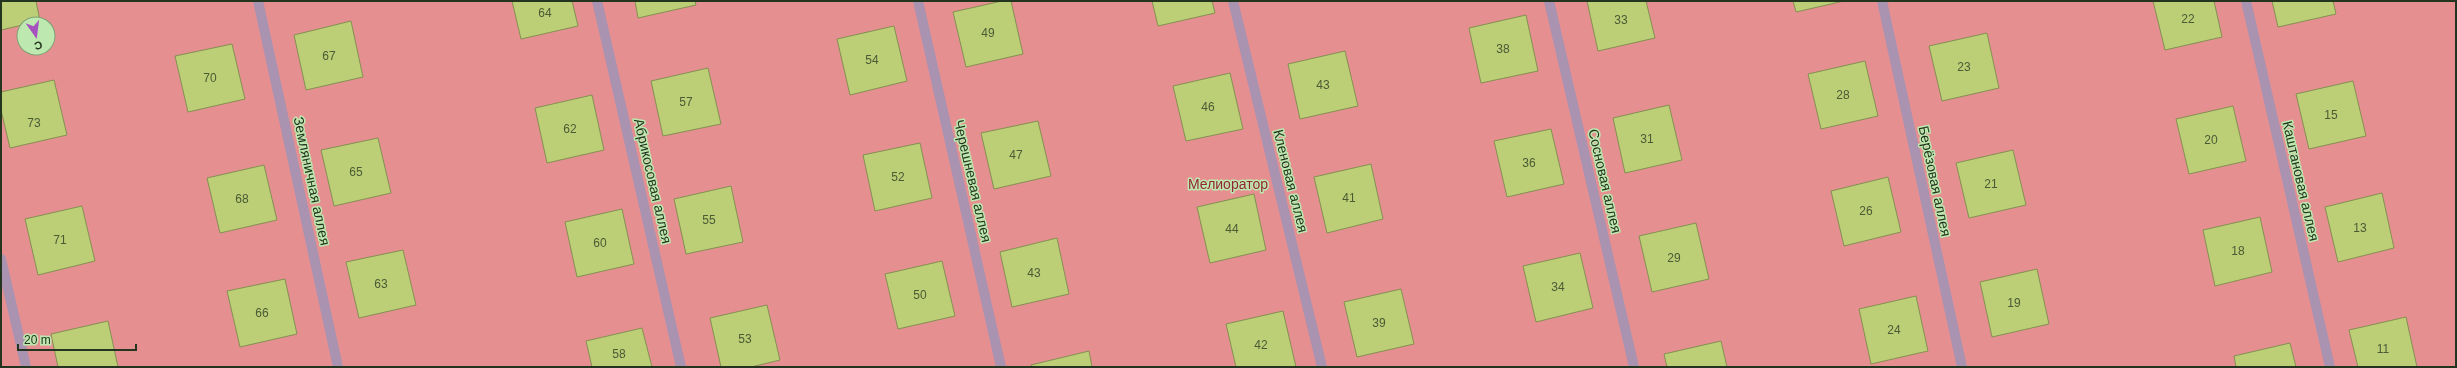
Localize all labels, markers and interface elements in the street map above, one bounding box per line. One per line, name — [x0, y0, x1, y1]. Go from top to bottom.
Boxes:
house number: 64 — [538, 6, 552, 20]
house number: 22 — [2181, 12, 2195, 26]
house number: 33 — [1614, 13, 1628, 27]
north arrow — [16, 16, 56, 56]
house number: 49 — [981, 26, 995, 40]
text: С — [33, 39, 44, 52]
house number: 38 — [1496, 42, 1510, 56]
house number: 67 — [322, 49, 336, 63]
house number: 54 — [865, 53, 879, 67]
house number: 23 — [1957, 60, 1971, 74]
house number: 70 — [203, 71, 217, 85]
house number: 43 — [1316, 78, 1330, 92]
house number: 28 — [1836, 88, 1850, 102]
house number: 57 — [679, 95, 693, 109]
house number: 46 — [1201, 100, 1215, 114]
house number: 15 — [2324, 108, 2338, 122]
street label: Земляничная аллея — [291, 115, 333, 247]
house number: 73 — [27, 116, 41, 130]
street label: Абрикосовая аллея — [631, 117, 675, 245]
street label: Черешневая аллея — [951, 118, 995, 244]
street label: Каштановая аллея — [2279, 119, 2323, 243]
house number: 62 — [563, 122, 577, 136]
street label: Берёзовая аллея — [1915, 124, 1955, 238]
street label: Сосновая аллея — [1585, 127, 1625, 235]
street label: Кленовая аллея — [1270, 128, 1312, 234]
house number: 31 — [1640, 132, 1654, 146]
house number: 20 — [2204, 133, 2218, 147]
house number: 47 — [1009, 148, 1023, 162]
house number: 36 — [1522, 156, 1536, 170]
house number: 65 — [349, 165, 363, 179]
house number: 52 — [891, 170, 905, 184]
park label: Мелиоратор — [1188, 176, 1268, 192]
house number: 21 — [1984, 177, 1998, 191]
house number: 41 — [1342, 191, 1356, 205]
house number: 68 — [235, 192, 249, 206]
house number: 26 — [1859, 204, 1873, 218]
house number: 55 — [702, 213, 716, 227]
house number: 13 — [2353, 221, 2367, 235]
house number: 44 — [1225, 222, 1239, 236]
house number: 71 — [53, 233, 67, 247]
house number: 60 — [593, 236, 607, 250]
house number: 18 — [2231, 244, 2245, 258]
house number: 29 — [1667, 251, 1681, 265]
house number: 43 — [1027, 266, 1041, 280]
house number: 63 — [374, 277, 388, 291]
house number: 34 — [1551, 280, 1565, 294]
house number: 50 — [913, 288, 927, 302]
house number: 19 — [2007, 296, 2021, 310]
house number: 66 — [255, 306, 269, 320]
house number: 39 — [1372, 316, 1386, 330]
house number: 24 — [1887, 323, 1901, 337]
scale bar — [18, 326, 136, 352]
house number: 53 — [738, 332, 752, 346]
text: 20 m — [24, 333, 51, 347]
house number: 42 — [1254, 338, 1268, 352]
house number: 11 — [2377, 342, 2390, 356]
house number: 58 — [612, 347, 626, 361]

